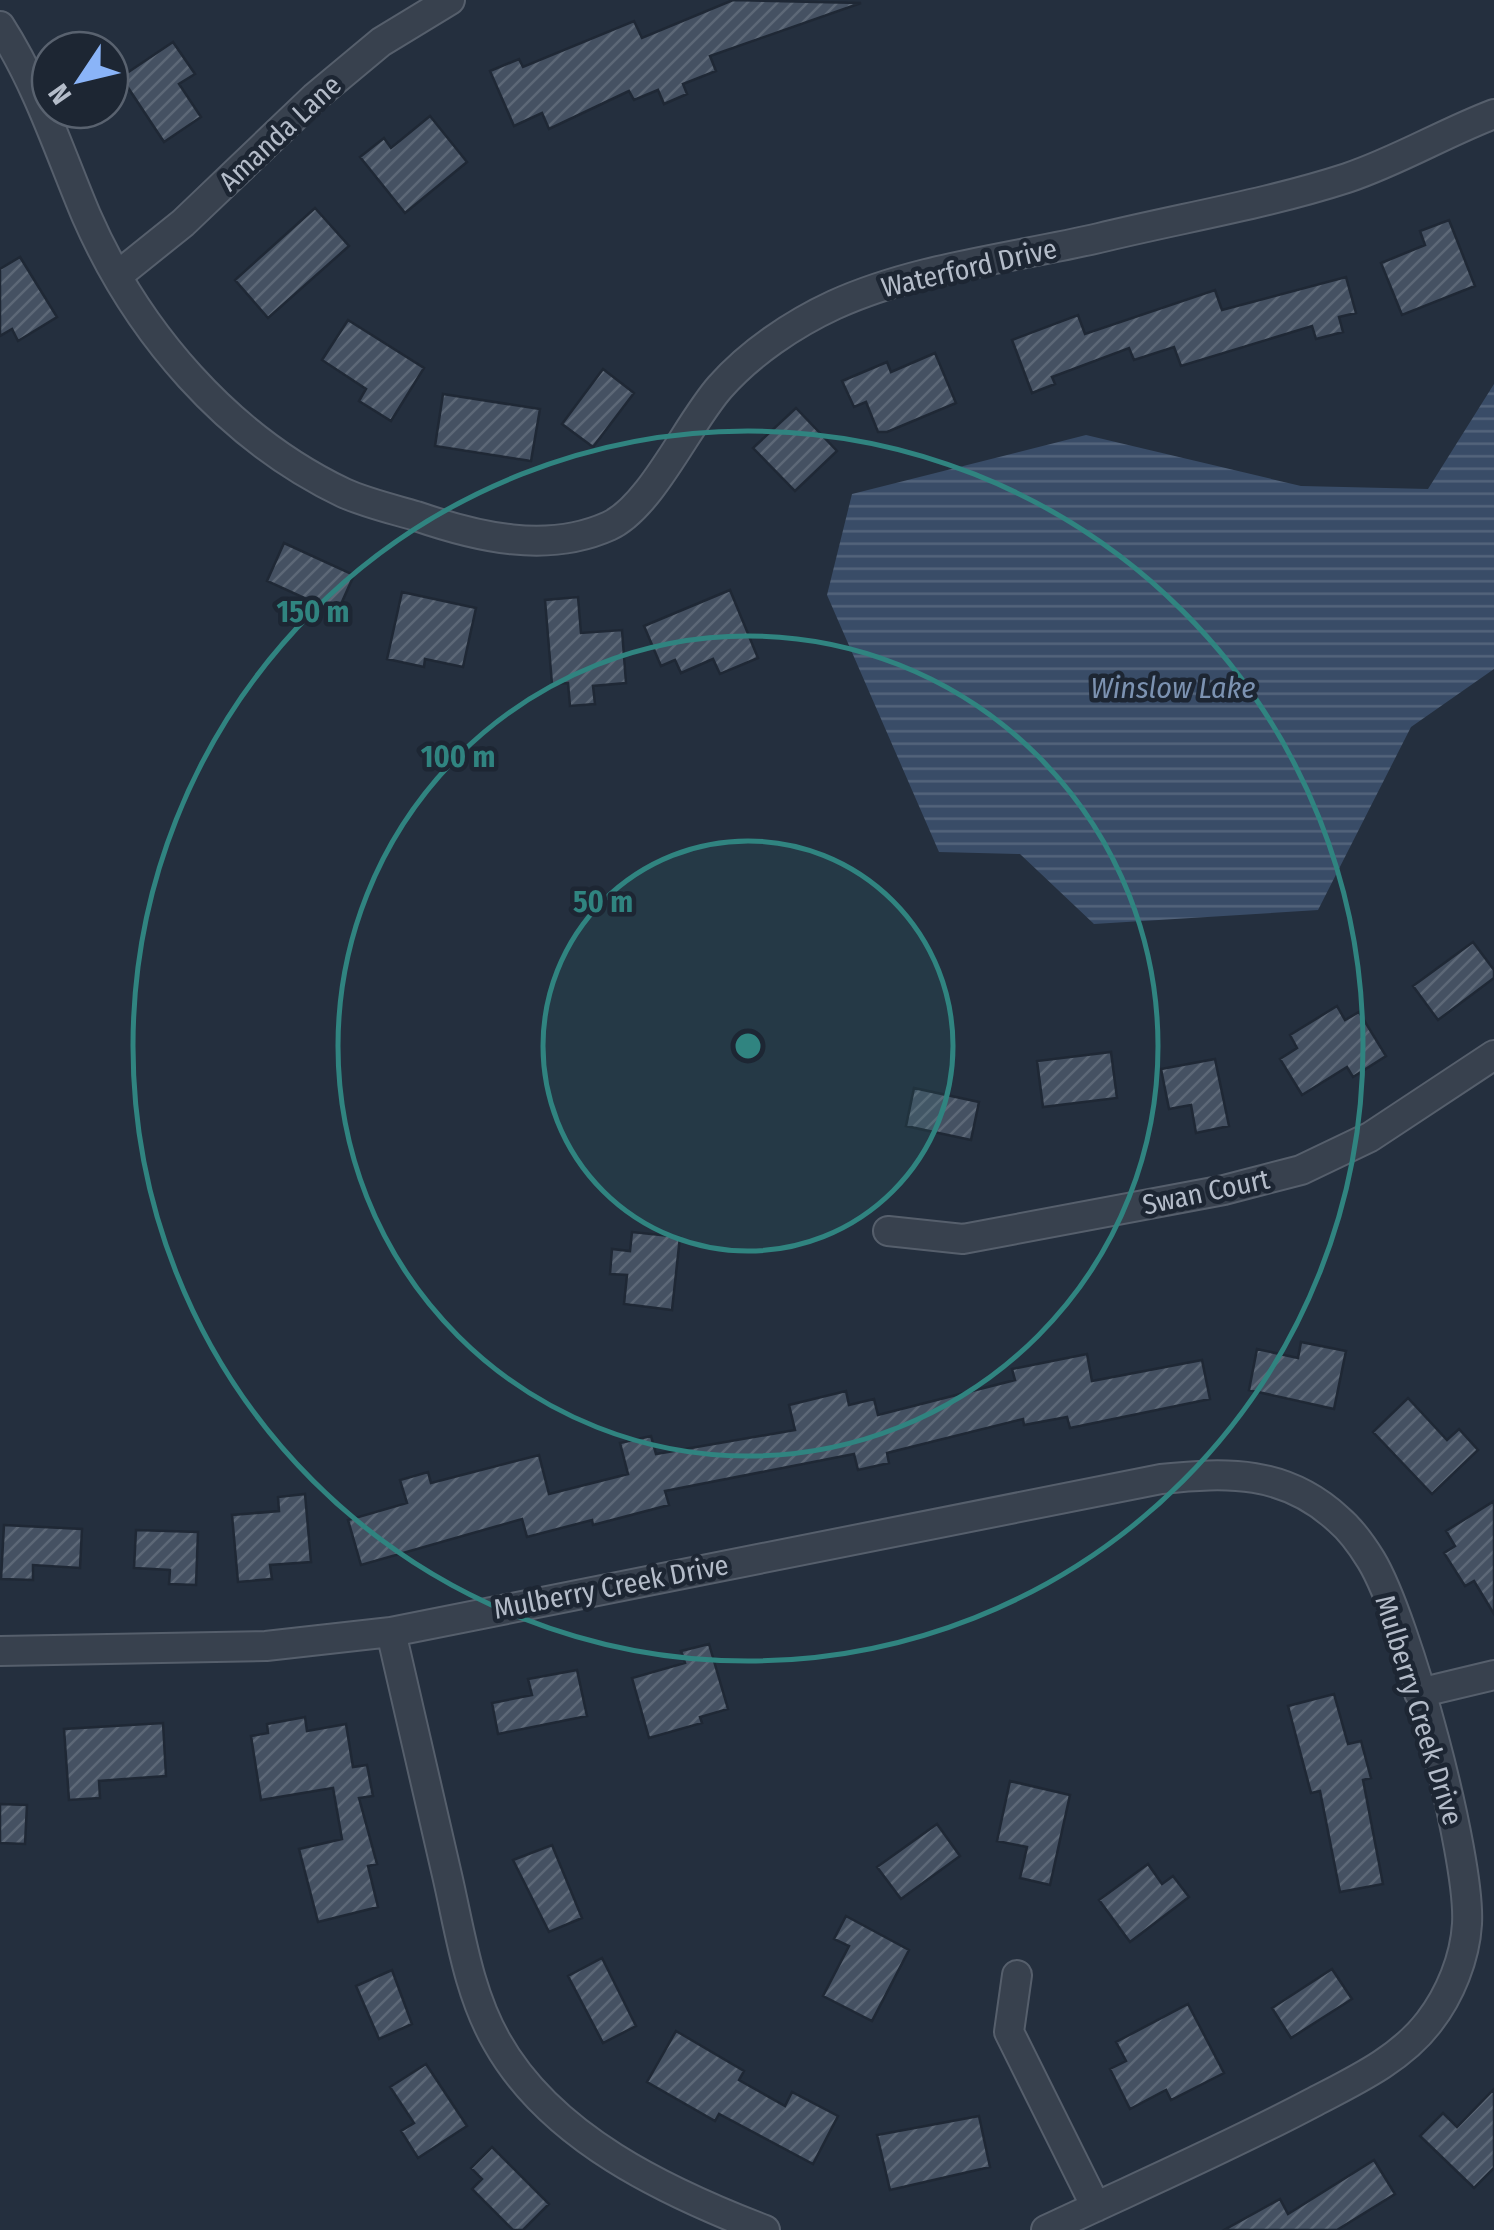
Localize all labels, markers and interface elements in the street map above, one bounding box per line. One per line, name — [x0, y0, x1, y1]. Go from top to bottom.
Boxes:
north arrow — [30, 30, 130, 130]
street label: Amanda Lane — [212, 68, 348, 198]
text: N — [42, 78, 78, 110]
street label: Waterford Drive — [878, 232, 1060, 304]
text: 150 m — [277, 594, 349, 630]
water label: Winslow Lake — [1090, 670, 1256, 706]
text: 100 m — [421, 739, 495, 775]
text: 50 m — [573, 884, 633, 920]
centre of rings — [730, 1028, 766, 1064]
street label: Swan Court — [1140, 1162, 1273, 1222]
street label: Mulberry Creek Drive — [491, 1548, 731, 1626]
street label: Mulberry Creek Drive — [1368, 1591, 1470, 1829]

